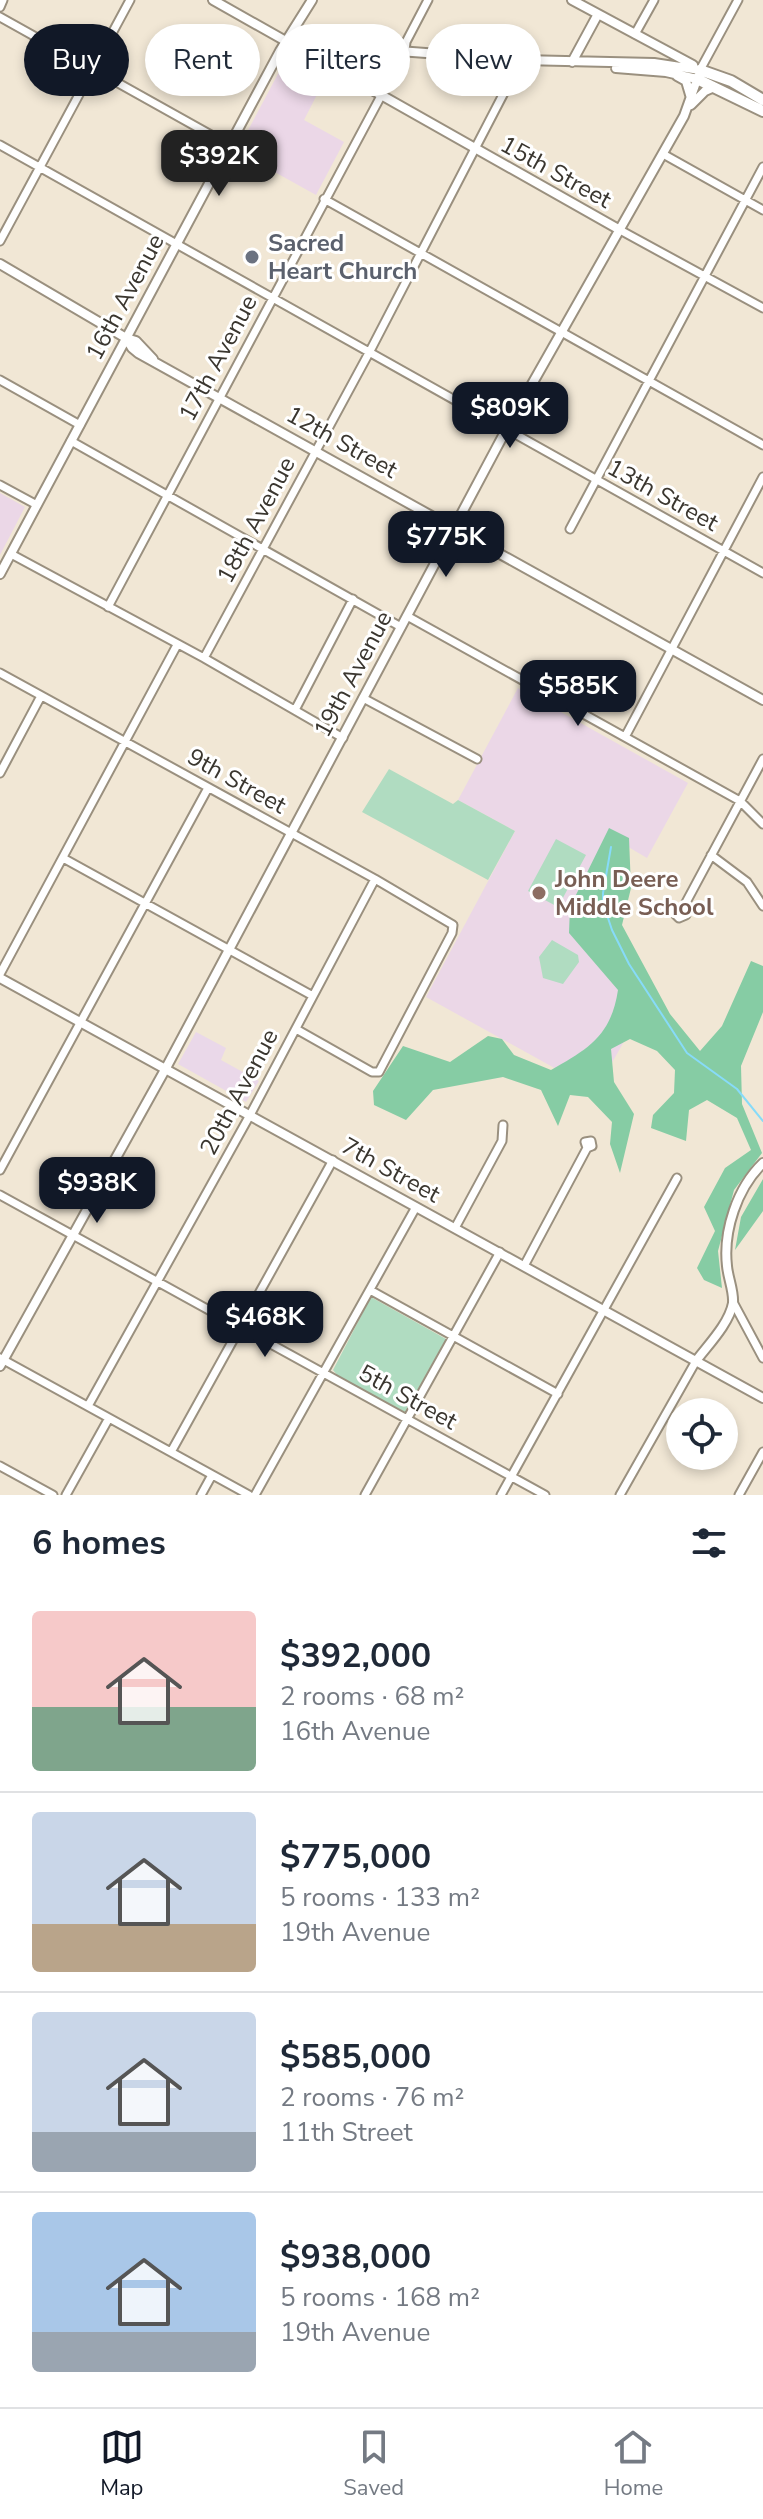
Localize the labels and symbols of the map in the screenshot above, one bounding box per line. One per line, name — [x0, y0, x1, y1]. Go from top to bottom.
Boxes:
street label: 15th Street — [495, 128, 618, 216]
pin: $392K — [163, 130, 275, 198]
place label: Sacred Heart Church — [268, 227, 417, 287]
street label: 16th Avenue — [78, 228, 172, 366]
marker: Sacred Heart Church — [243, 248, 261, 266]
street label: 17th Avenue — [171, 289, 265, 427]
pin: $809K — [454, 382, 566, 450]
street label: 12th Street — [281, 398, 404, 486]
street label: 18th Avenue — [209, 451, 303, 589]
street label: 13th Street — [602, 451, 725, 539]
pin: $775K — [390, 511, 502, 579]
street label: 19th Avenue — [306, 605, 400, 743]
pin: $585K — [522, 660, 634, 728]
street label: 9th Street — [182, 741, 293, 821]
place label: John Deere Middle School — [554, 863, 714, 923]
marker: John Deere Middle School — [530, 884, 548, 902]
street label: 20th Avenue — [192, 1023, 286, 1161]
street label: 7th Street — [336, 1130, 447, 1210]
pin: $938K — [41, 1157, 153, 1225]
pin: $468K — [209, 1291, 321, 1359]
street label: 5th Street — [353, 1357, 464, 1437]

